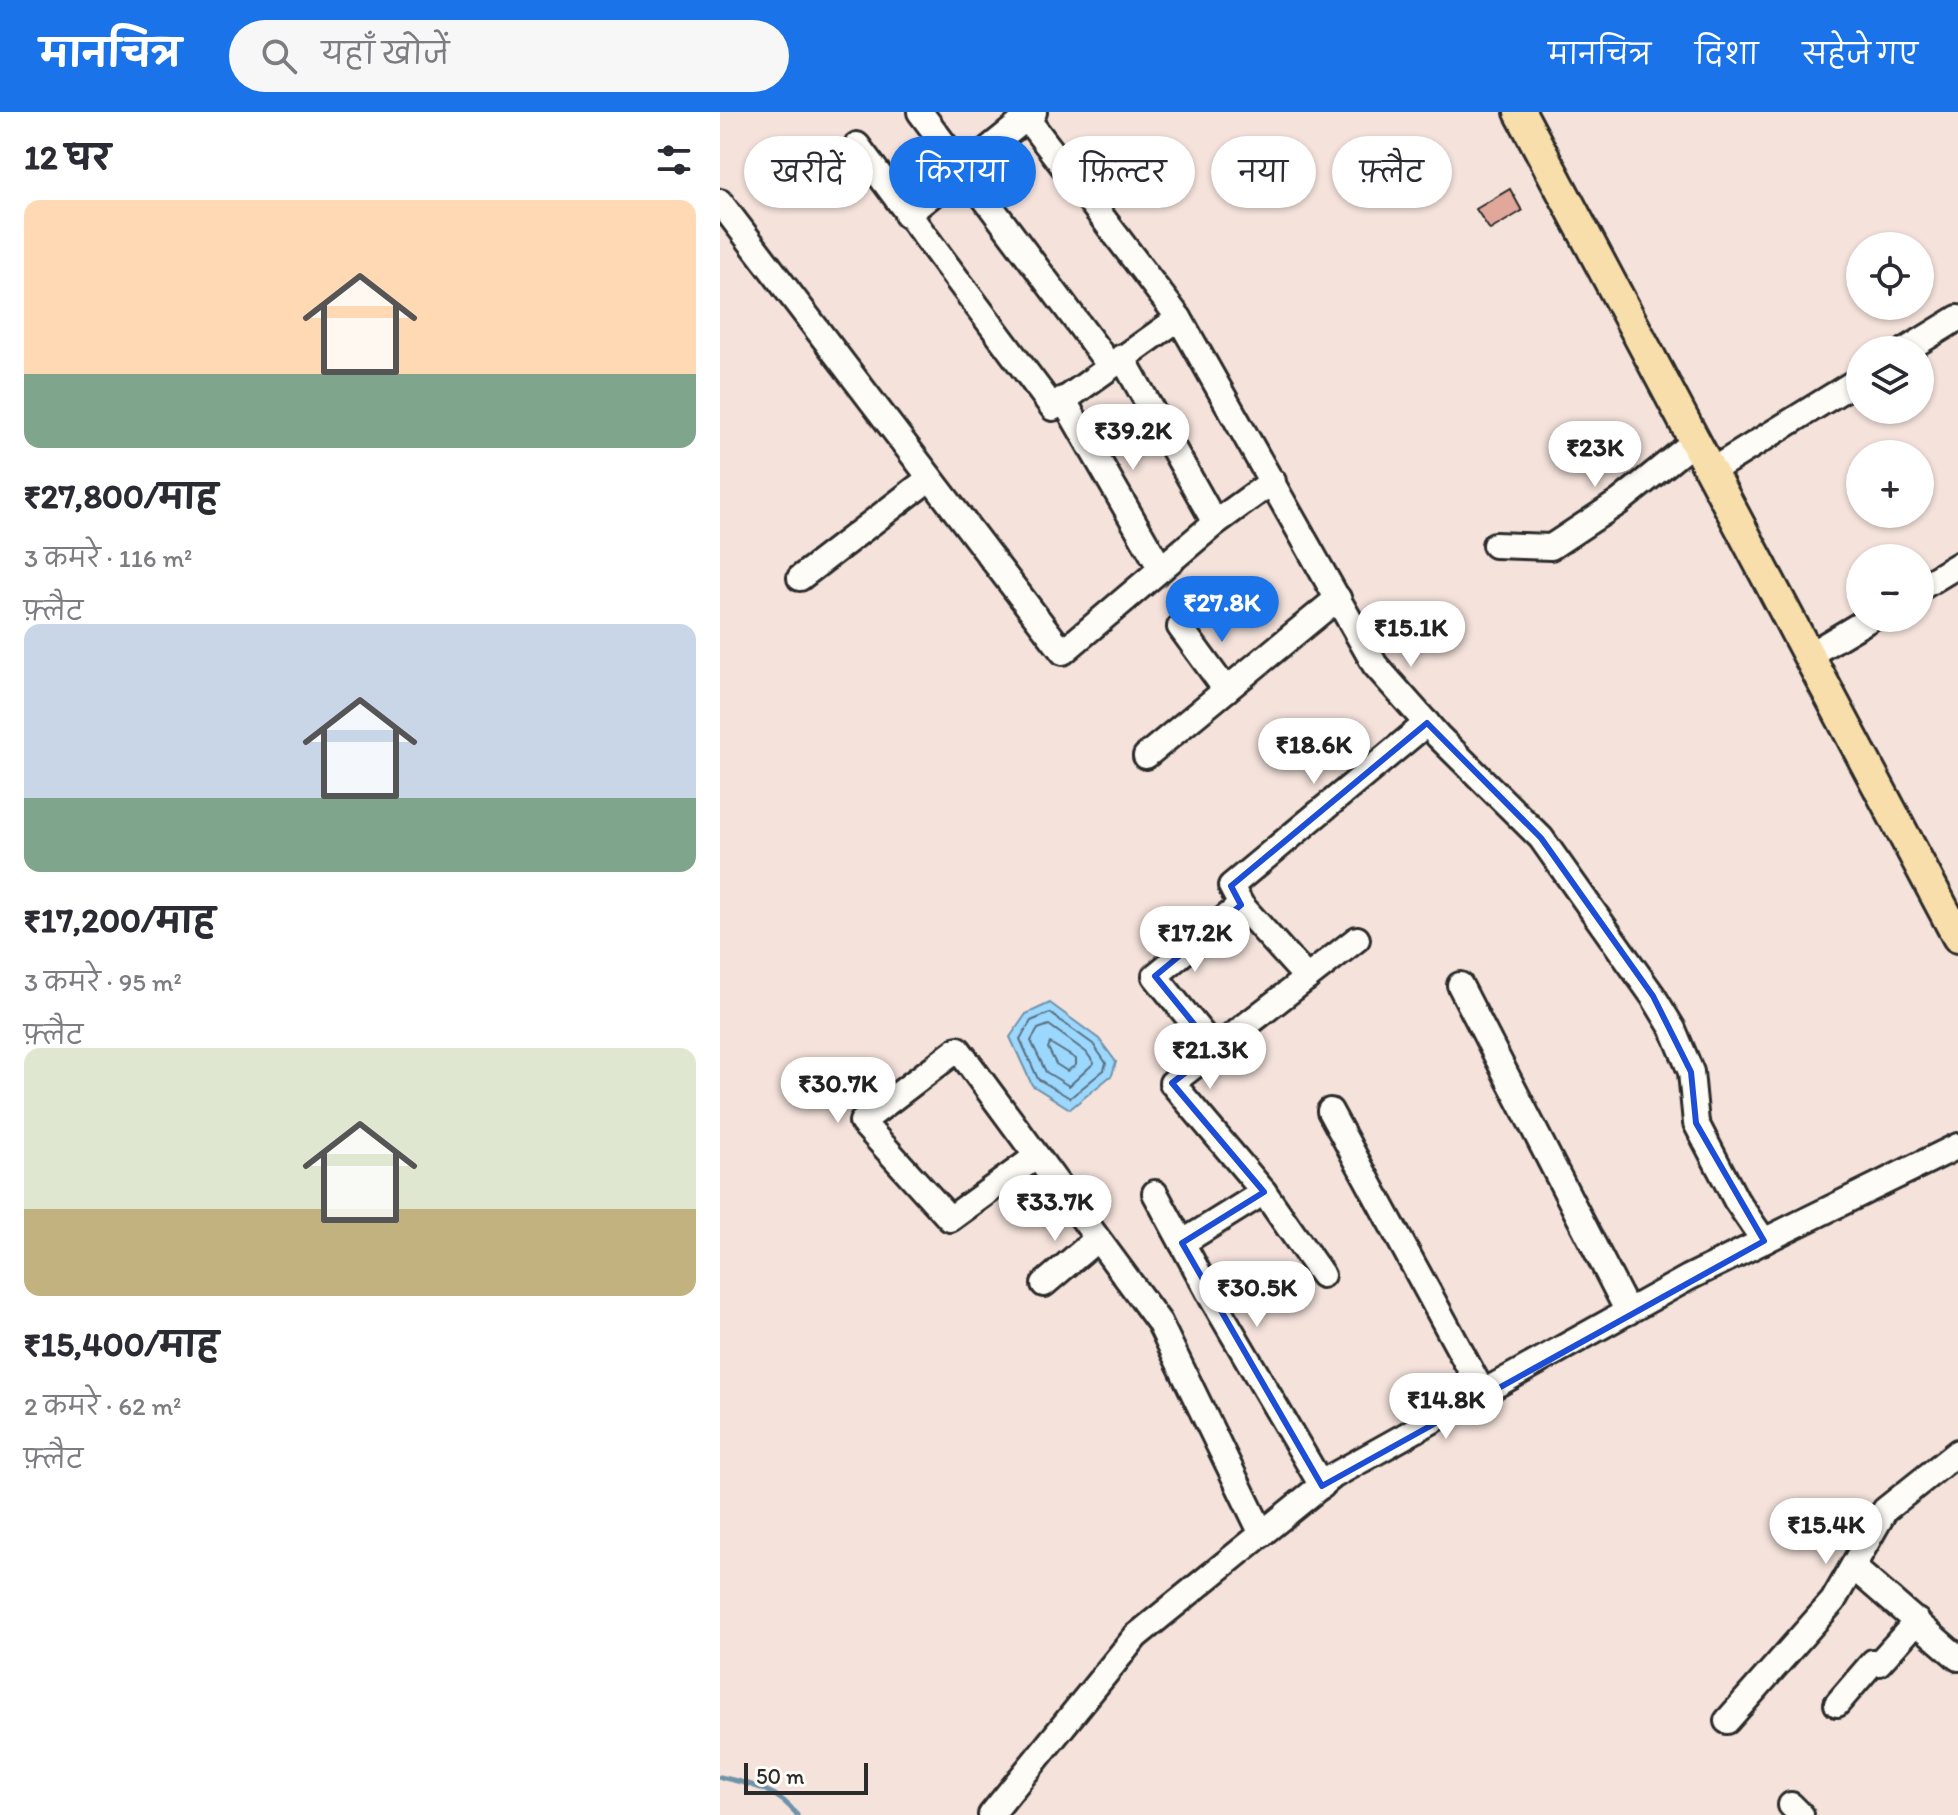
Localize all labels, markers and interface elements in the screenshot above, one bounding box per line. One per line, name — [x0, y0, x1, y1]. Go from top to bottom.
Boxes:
search box — [229, 20, 789, 92]
text: मानचित्र — [40, 30, 181, 76]
icon: search — [257, 34, 301, 78]
text: यहाँ खोजें — [321, 35, 449, 72]
text: मानचित्र — [1548, 37, 1651, 71]
text: दिशा — [1695, 37, 1759, 71]
text: सहेजे गए — [1803, 37, 1918, 71]
chip: खरीदें — [744, 136, 873, 208]
chip: किराया — [889, 136, 1036, 208]
chip: फ़िल्टर — [1052, 136, 1195, 208]
chip: नया — [1211, 136, 1316, 208]
chip: फ़्लैट — [1332, 136, 1452, 208]
text: 12 घर — [24, 137, 111, 178]
icon: filters — [652, 138, 696, 182]
map controls — [1846, 232, 1934, 632]
button: locate — [1846, 232, 1934, 320]
icon: home — [288, 252, 432, 396]
button: layers — [1846, 336, 1934, 424]
pin: ₹39.2K — [1068, 404, 1198, 472]
text: ₹39.2K — [1094, 414, 1172, 446]
pin: ₹23K — [1548, 421, 1642, 489]
text: ₹23K — [1566, 431, 1624, 463]
button: + — [1846, 440, 1934, 528]
text: ₹27,800/माह — [24, 476, 218, 517]
text: 3 कमरे · 116 m² — [24, 542, 192, 574]
button: − — [1846, 544, 1934, 632]
pin: ₹27.8K — [1157, 576, 1287, 644]
text: ₹27.8K — [1184, 586, 1260, 618]
text: फ़्लैट — [24, 595, 83, 627]
pin: ₹15.1K — [1346, 601, 1476, 669]
text: ₹15.1K — [1374, 611, 1448, 643]
icon: home — [288, 676, 432, 820]
pin: ₹18.6K — [1249, 718, 1379, 786]
text: ₹18.6K — [1276, 728, 1352, 760]
text: ₹17,200/माह — [24, 900, 215, 941]
pin: ₹17.2K — [1130, 906, 1260, 974]
text: ₹17.2K — [1158, 916, 1232, 948]
text: 3 कमरे · 95 m² — [24, 966, 182, 998]
text: फ़्लैट — [24, 1019, 83, 1051]
pin: ₹21.3K — [1145, 1023, 1275, 1091]
text: ₹21.3K — [1172, 1033, 1248, 1065]
pin: ₹30.7K — [773, 1057, 903, 1125]
text: ₹30.7K — [799, 1067, 877, 1099]
icon: home — [288, 1100, 432, 1244]
pin: ₹33.7K — [990, 1175, 1120, 1243]
text: ₹33.7K — [1017, 1185, 1093, 1217]
pin: ₹30.5K — [1192, 1261, 1322, 1329]
text: ₹30.5K — [1217, 1271, 1297, 1303]
text: ₹15,400/माह — [24, 1324, 219, 1365]
pin: ₹14.8K — [1381, 1373, 1511, 1441]
text: ₹14.8K — [1407, 1383, 1485, 1415]
text: 2 कमरे · 62 m² — [24, 1390, 181, 1422]
text: फ़्लैट — [24, 1443, 83, 1475]
pin: ₹15.4K — [1761, 1498, 1891, 1566]
text: ₹15.4K — [1787, 1508, 1865, 1540]
scale bar — [744, 1759, 868, 1795]
text: 50 m — [756, 1763, 805, 1790]

